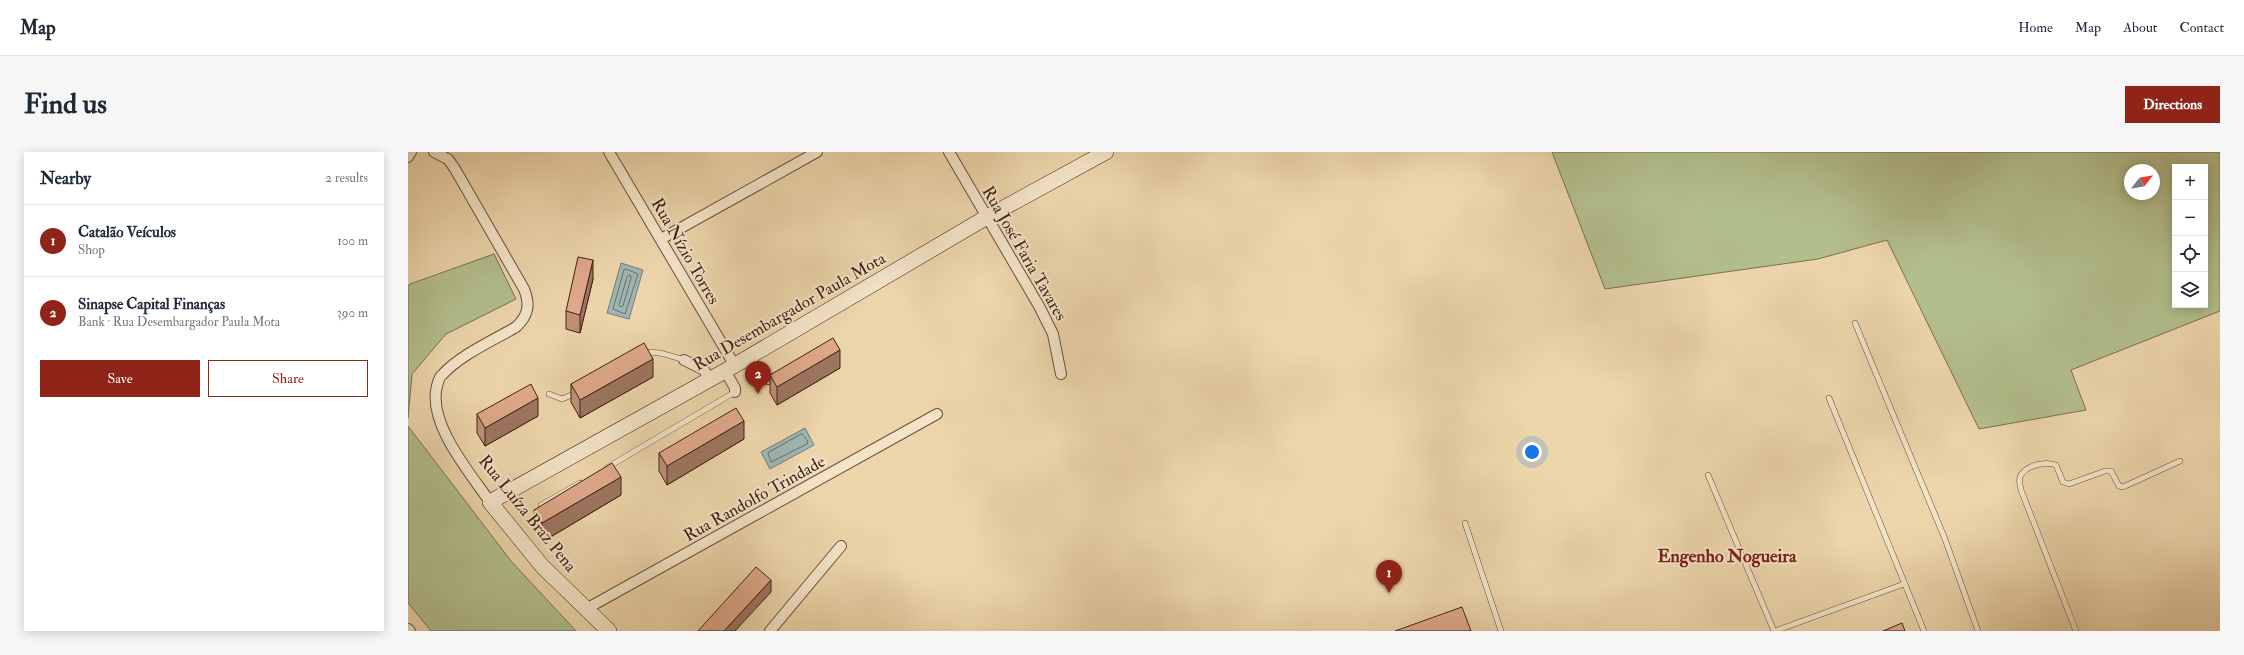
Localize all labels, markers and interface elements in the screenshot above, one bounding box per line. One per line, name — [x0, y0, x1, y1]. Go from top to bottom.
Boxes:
text: Map — [20, 16, 56, 40]
text: Home — [2018, 19, 2053, 36]
text: Map — [2075, 19, 2101, 36]
text: About — [2123, 19, 2157, 36]
text: Contact — [2179, 19, 2224, 36]
button: Directions — [2125, 86, 2220, 123]
text: Find us — [24, 87, 107, 122]
north arrow — [2124, 164, 2160, 200]
map controls — [2172, 164, 2208, 308]
button: + — [2172, 164, 2208, 200]
text: Nearby — [40, 168, 91, 189]
text: 2 results — [325, 170, 368, 186]
street label: Rua José Faria Tavares — [977, 182, 1072, 325]
street label: Rua Nízio Torres — [647, 194, 725, 308]
button: − — [2172, 200, 2208, 236]
text: Catalão Veículos — [78, 223, 176, 242]
text: 1 — [51, 233, 55, 249]
text: 100 m — [337, 233, 368, 249]
button: locate — [2172, 236, 2208, 272]
text: Shop — [78, 242, 105, 258]
street label: Rua Desembargador Paula Mota — [689, 247, 890, 375]
button: layers — [2172, 272, 2208, 308]
text: Sinapse Capital Finanças — [78, 295, 225, 314]
text: 2 — [50, 305, 56, 321]
text: 390 m — [337, 305, 368, 321]
text: Bank · Rua Desembargador Paula Mota — [78, 314, 280, 330]
button: Save — [40, 360, 200, 397]
button: Share — [208, 360, 368, 397]
pin: 2 — [745, 361, 771, 394]
your location — [1522, 442, 1542, 462]
street label: Rua Luíza Braz Pena — [474, 451, 582, 577]
street label: Rua Randolfo Trindade — [680, 451, 829, 546]
district label: Engenho Nogueira — [1658, 545, 1797, 568]
pin: 1 — [1376, 560, 1402, 593]

